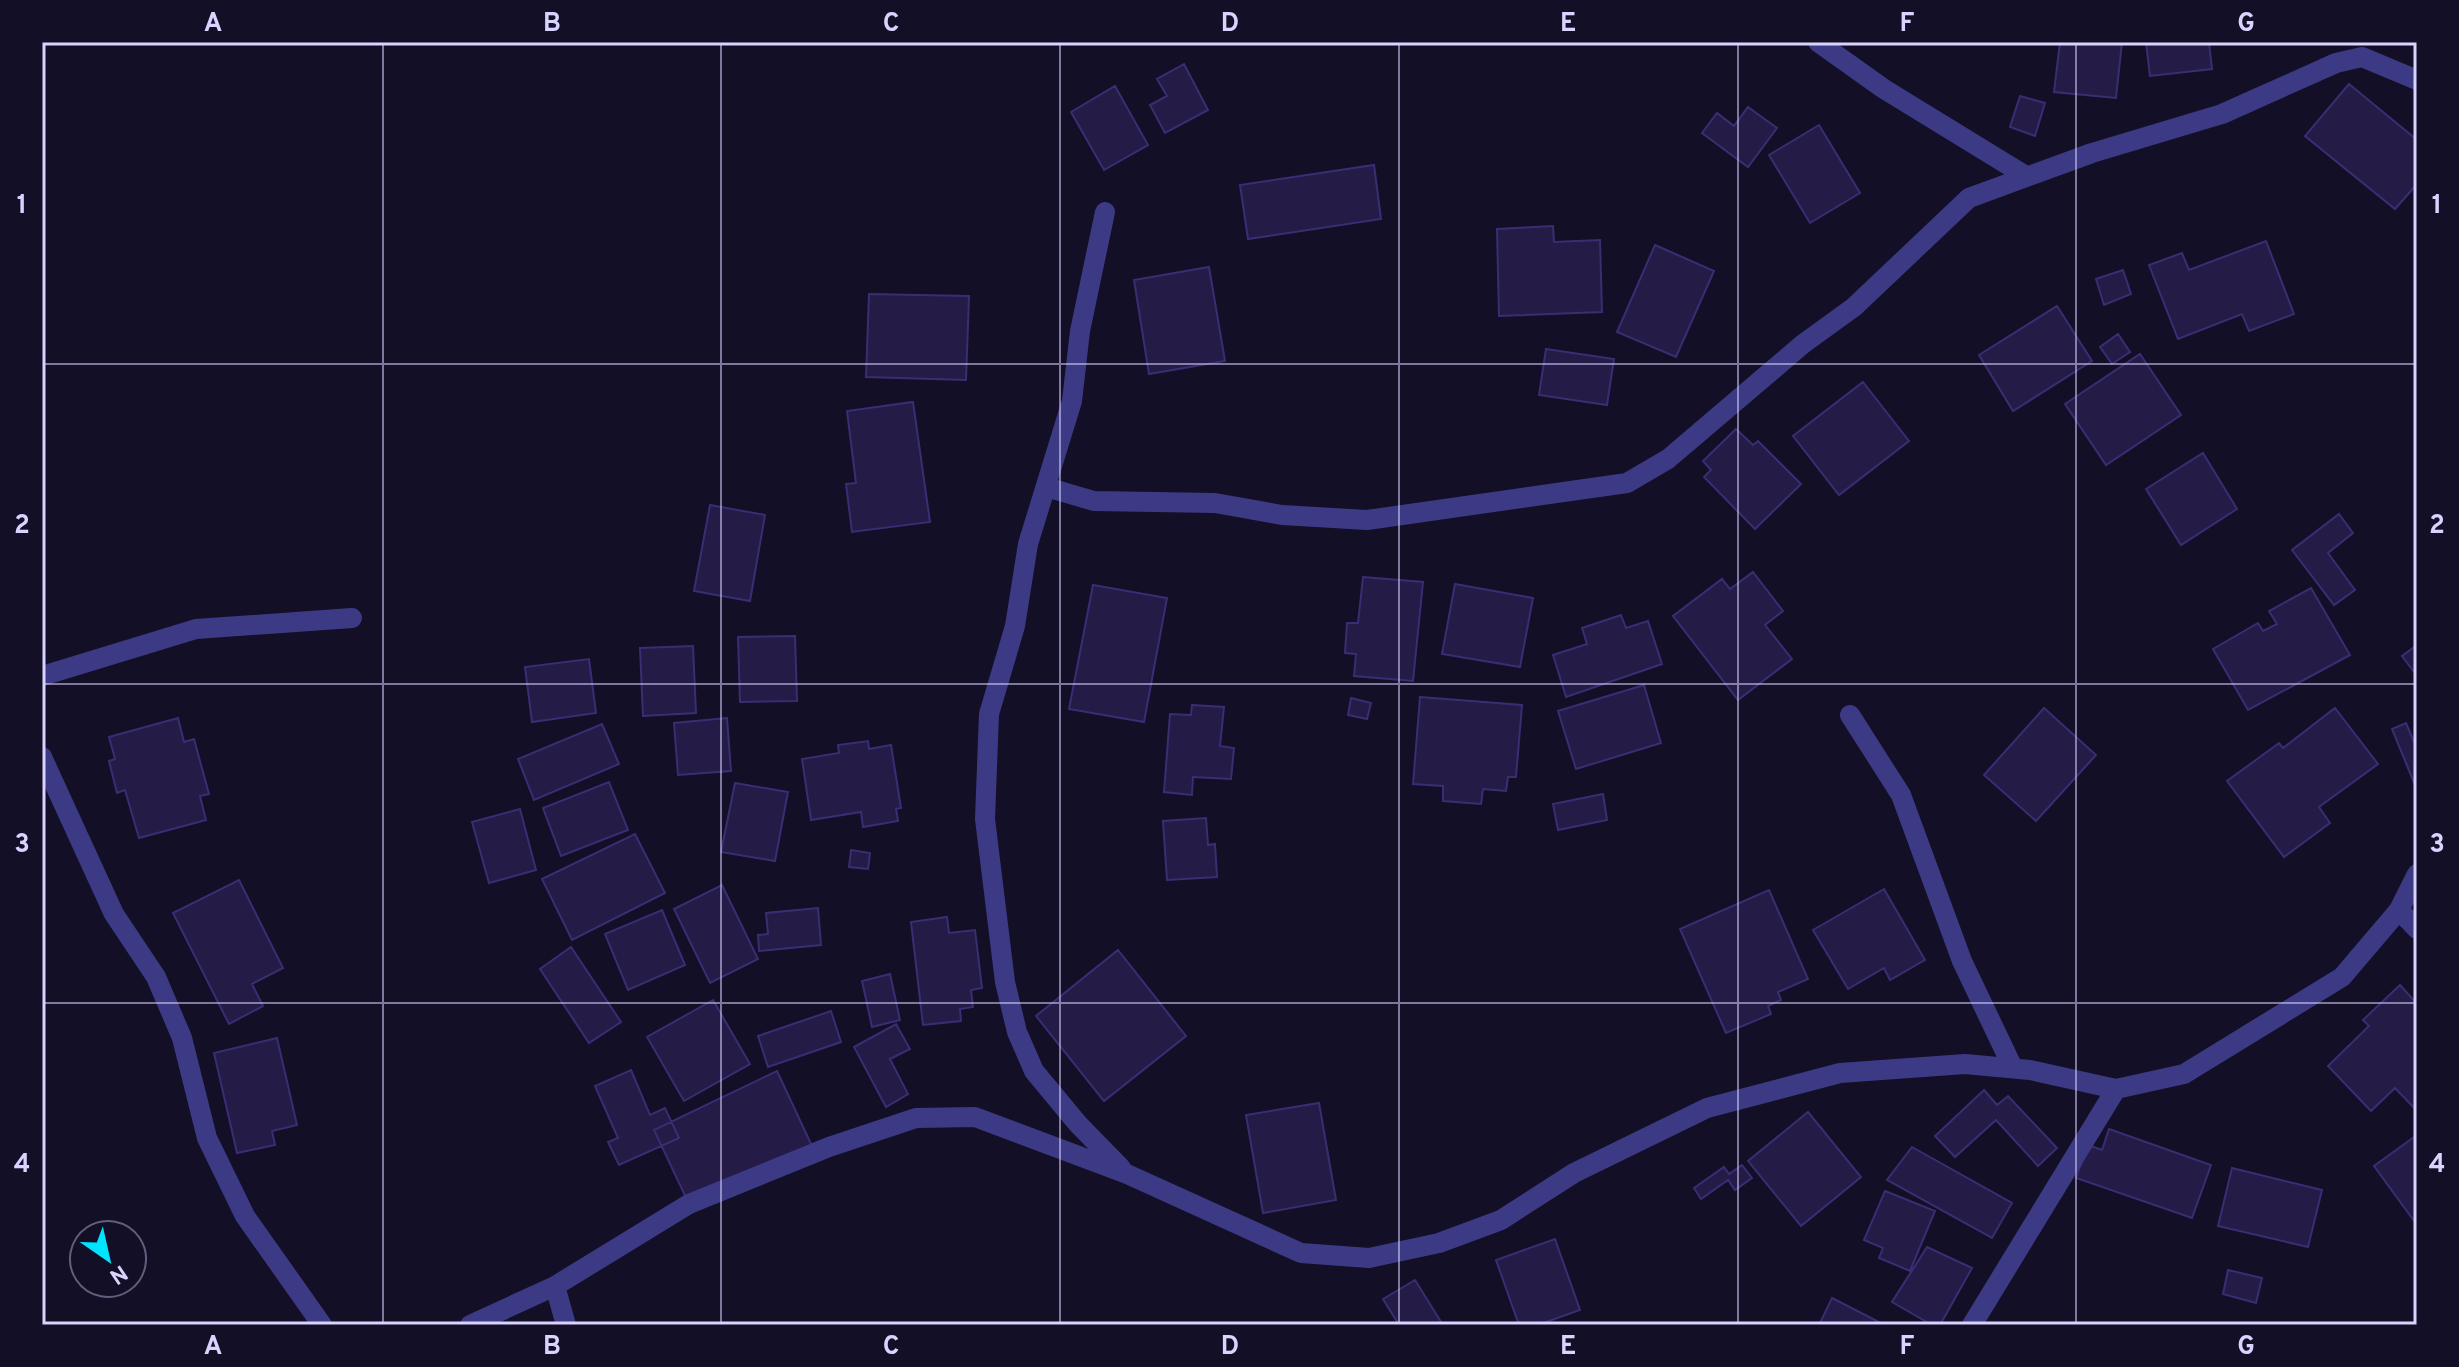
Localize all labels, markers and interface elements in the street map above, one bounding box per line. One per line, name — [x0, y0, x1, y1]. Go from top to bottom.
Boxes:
text: A — [204, 8, 222, 41]
text: B — [543, 8, 561, 41]
text: C — [883, 8, 899, 41]
text: D — [1221, 8, 1239, 41]
text: E — [1560, 8, 1576, 41]
text: F — [1900, 8, 1915, 41]
text: G — [2237, 8, 2255, 41]
text: 1 — [17, 190, 27, 223]
text: 1 — [2432, 190, 2442, 223]
text: 2 — [14, 510, 30, 543]
text: 2 — [2429, 510, 2445, 543]
text: 3 — [14, 829, 30, 862]
text: 3 — [2429, 829, 2445, 862]
text: 4 — [14, 1149, 30, 1182]
text: 4 — [2429, 1149, 2445, 1182]
north arrow — [68, 1219, 148, 1299]
text: N — [104, 1258, 132, 1289]
text: A — [204, 1331, 222, 1364]
text: B — [543, 1331, 561, 1364]
text: C — [883, 1331, 899, 1364]
text: D — [1221, 1331, 1239, 1364]
text: E — [1560, 1331, 1576, 1364]
text: F — [1900, 1331, 1915, 1364]
text: G — [2237, 1331, 2255, 1364]

